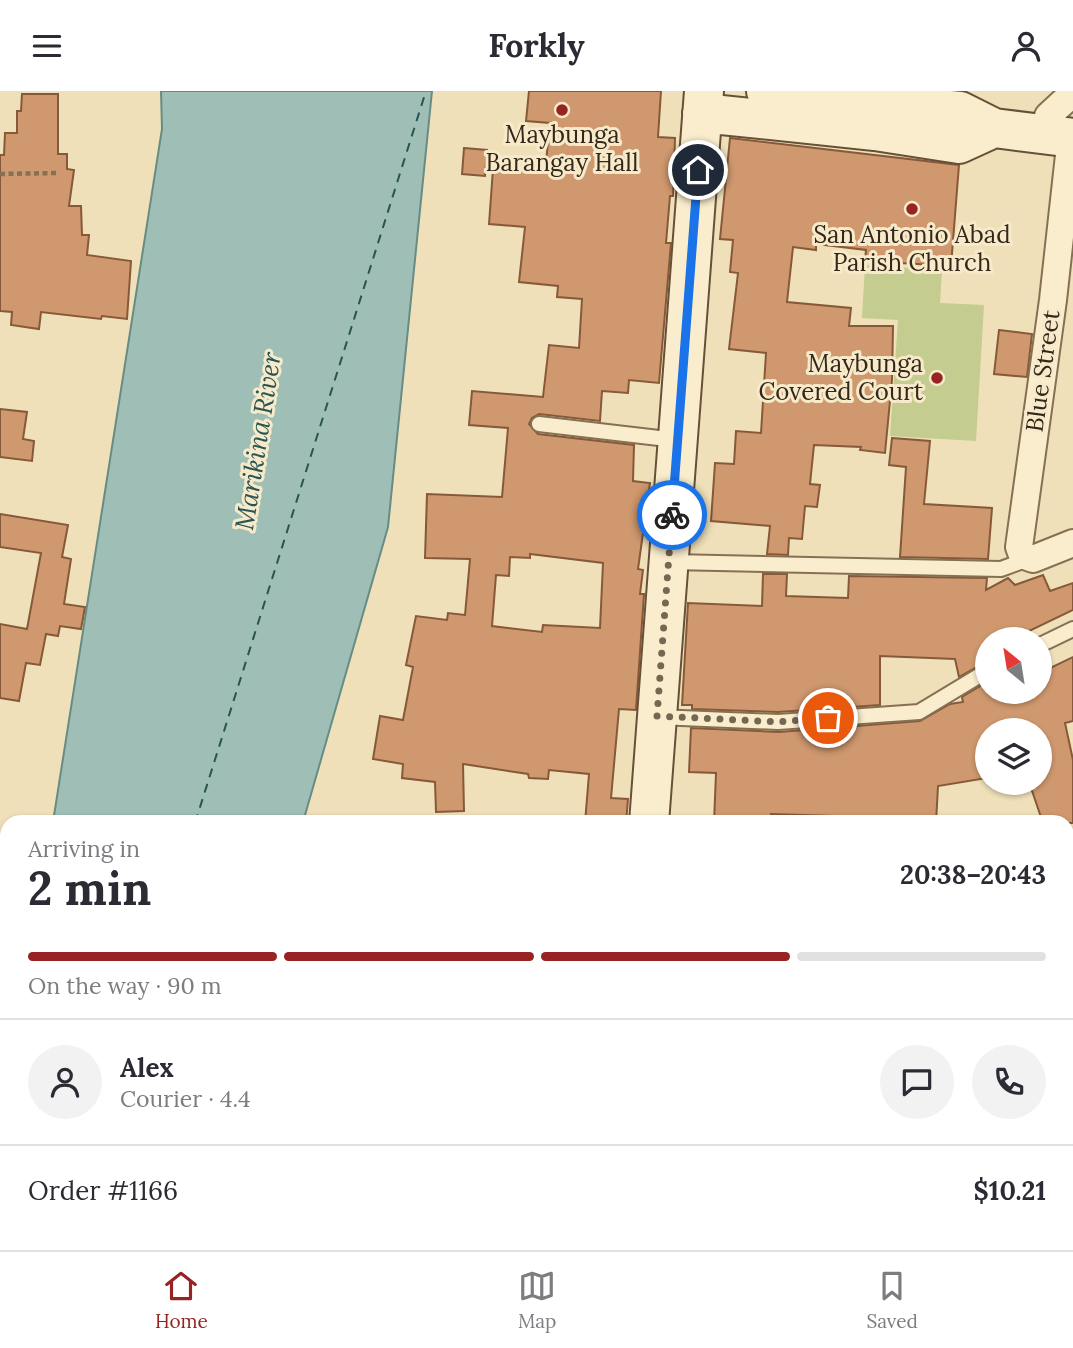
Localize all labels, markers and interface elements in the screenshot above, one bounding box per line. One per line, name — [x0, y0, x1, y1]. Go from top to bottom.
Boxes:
text: Forkly — [488, 25, 585, 66]
icon: menu — [28, 27, 66, 65]
icon: person — [1007, 27, 1045, 65]
marker: Maybunga Barangay Hall — [554, 102, 570, 118]
place label: Maybunga Barangay Hall — [486, 119, 638, 178]
pin — [668, 140, 728, 200]
icon: home — [679, 151, 717, 189]
marker: San Antonio Abad Parish Church — [904, 201, 920, 217]
place label: San Antonio Abad Parish Church — [814, 219, 1010, 278]
street label: Blue Street — [1019, 307, 1067, 434]
place label: Maybunga Covered Court — [759, 348, 924, 407]
water label: Marikina River — [227, 349, 288, 532]
marker: Maybunga Covered Court — [929, 370, 945, 386]
courier — [637, 480, 707, 550]
icon: bike — [653, 496, 691, 534]
north arrow — [975, 627, 1052, 703]
map controls — [975, 627, 1052, 795]
pin — [798, 688, 858, 748]
icon: bag — [809, 699, 847, 737]
button: layers — [975, 718, 1052, 795]
text: Arriving in — [28, 834, 140, 863]
text: 20:38–20:43 — [900, 858, 1046, 891]
text: 2 min — [28, 859, 151, 918]
text: On the way · 90 m — [28, 971, 221, 1000]
button: person — [28, 1045, 102, 1119]
button: chat — [880, 1045, 954, 1119]
button: phone — [972, 1045, 1046, 1119]
text: Alex — [120, 1051, 174, 1084]
text: Courier · 4.4 — [120, 1084, 251, 1113]
text: Order #1166 — [28, 1174, 178, 1207]
text: $10.21 — [974, 1174, 1046, 1207]
tab: Home — [155, 1267, 208, 1333]
tab: Map — [518, 1267, 556, 1333]
tab: Saved — [867, 1267, 918, 1333]

